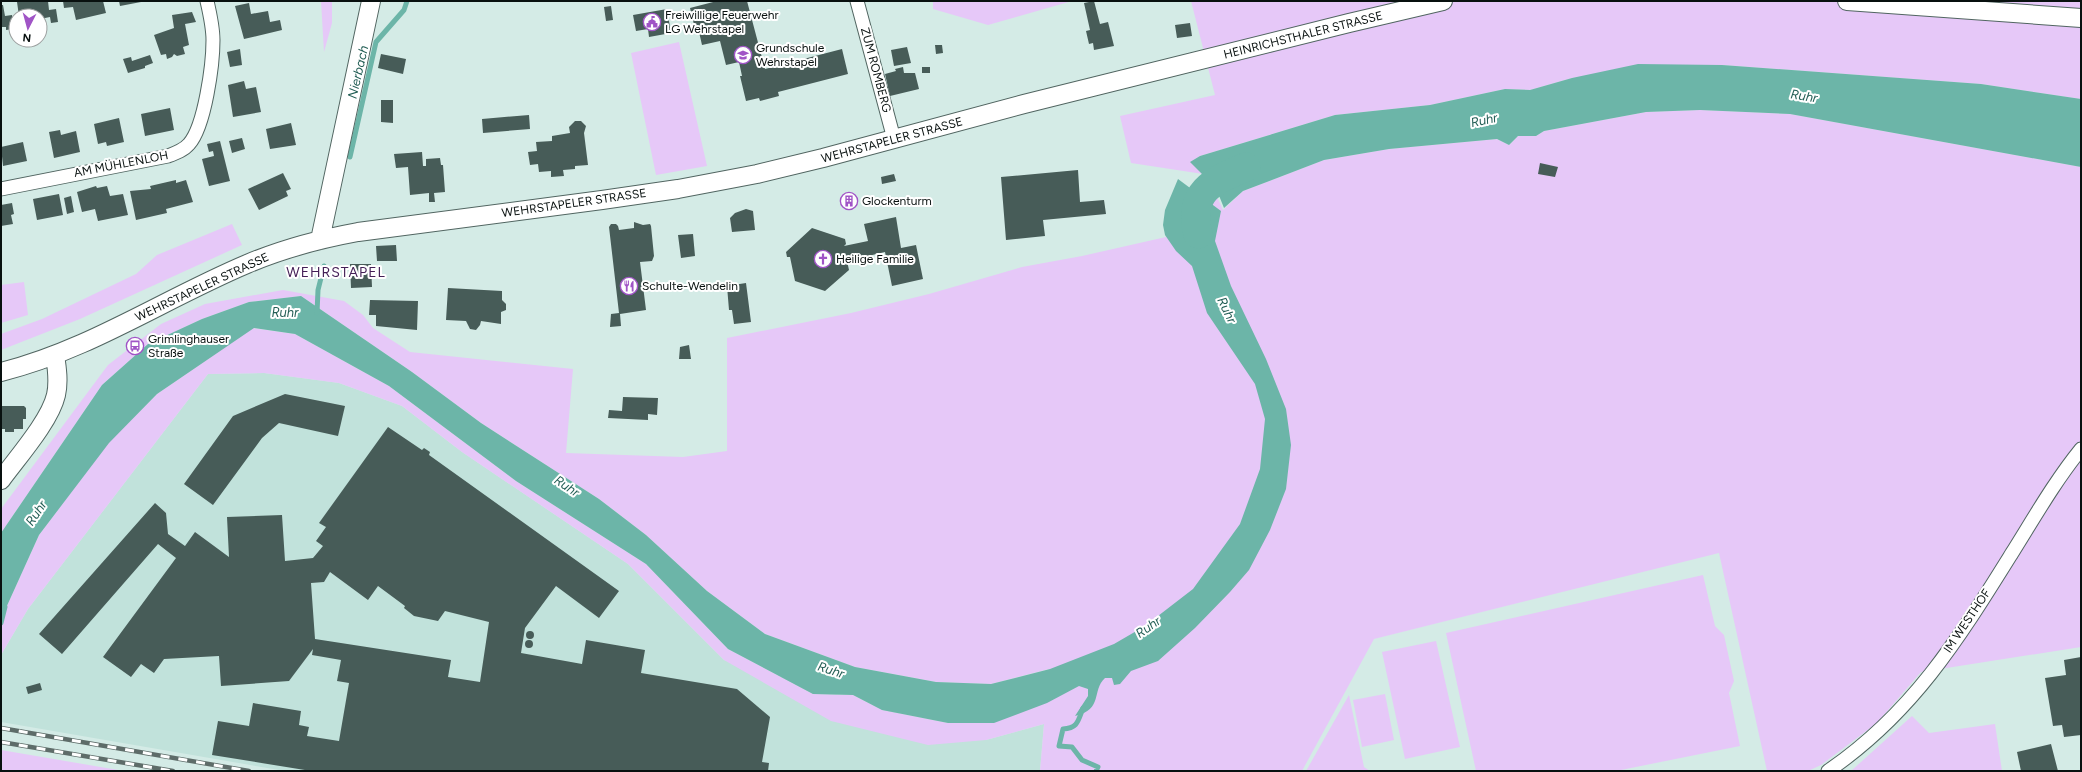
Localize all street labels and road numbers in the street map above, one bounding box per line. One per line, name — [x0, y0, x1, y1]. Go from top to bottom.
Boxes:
street label: HEINRICHSTHALER STRASSE — [1222, 8, 1384, 62]
street label: ZUM ROMBERG — [858, 26, 894, 114]
street label: WEHRSTAPELER STRASSE — [820, 114, 964, 166]
street label: AM MÜHLENLOH — [73, 148, 169, 180]
street label: WEHRSTAPELER STRASSE — [501, 186, 647, 220]
street label: WEHRSTAPELER STRASSE — [133, 250, 271, 324]
street label: IM WESTHOF — [1941, 586, 1994, 656]

